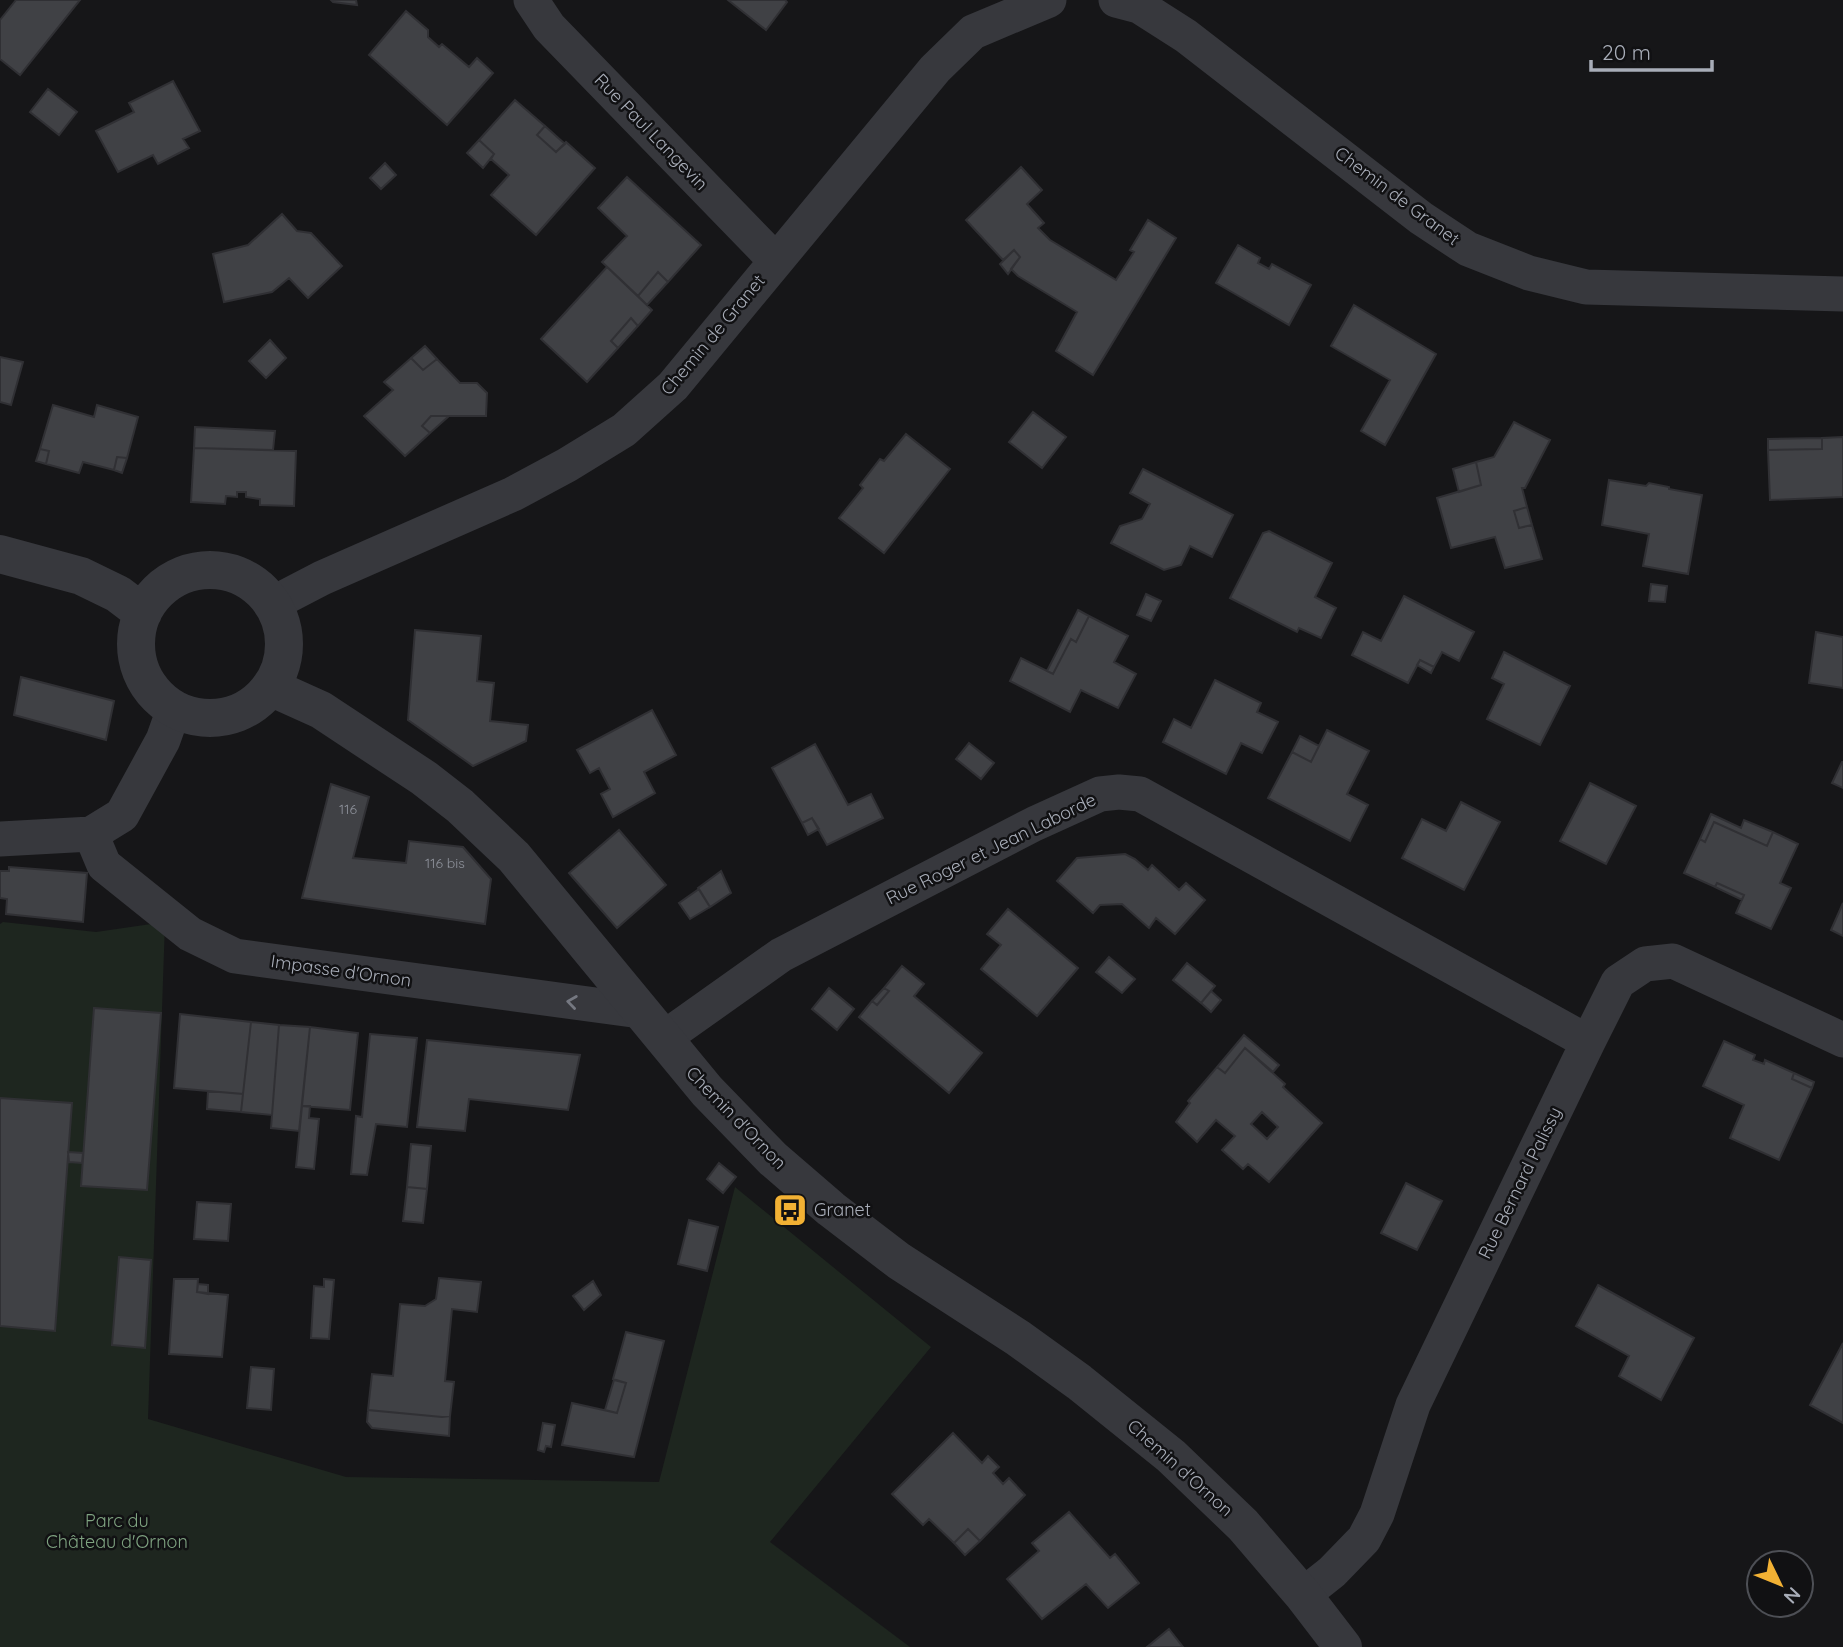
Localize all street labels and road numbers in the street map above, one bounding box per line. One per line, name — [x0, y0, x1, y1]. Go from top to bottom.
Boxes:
street label: Rue Paul Langevin — [590, 68, 713, 195]
street label: Chemin de Granet — [1330, 141, 1464, 250]
street label: Chemin de Granet — [655, 270, 770, 400]
street label: Rue Roger et Jean Laborde — [882, 788, 1100, 909]
street label: Impasse d'Ornon — [269, 949, 413, 992]
street label: Chemin d'Ornon — [681, 1061, 791, 1174]
street label: Rue Bernard Palissy — [1473, 1103, 1566, 1263]
street label: Chemin d'Ornon — [1123, 1414, 1238, 1521]

